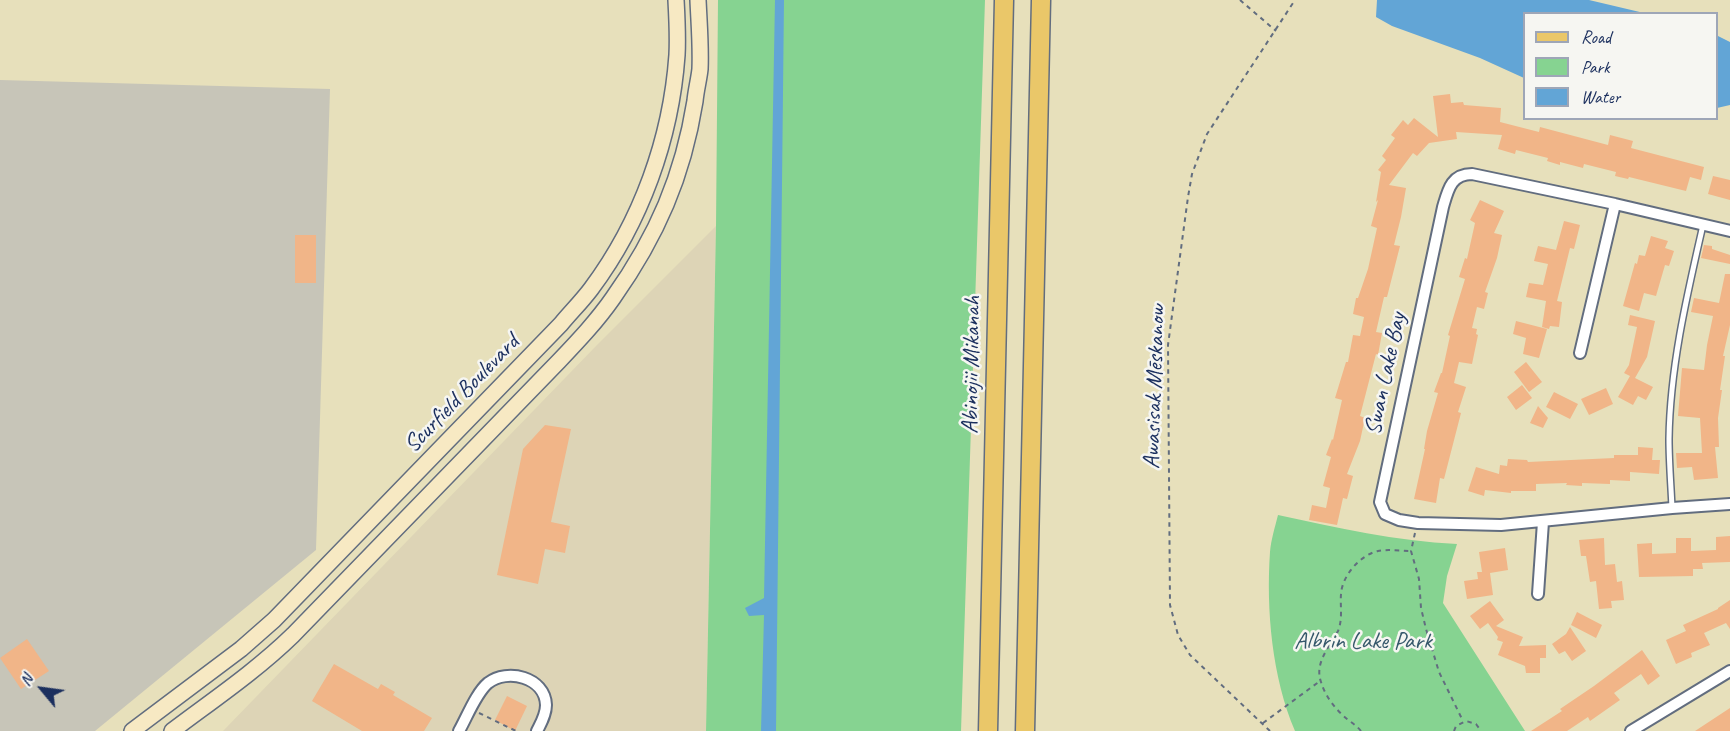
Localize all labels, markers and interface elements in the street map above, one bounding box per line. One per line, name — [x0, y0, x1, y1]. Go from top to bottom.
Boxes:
legend — [1523, 12, 1718, 120]
text: Road — [1581, 26, 1611, 48]
text: Park — [1581, 56, 1610, 78]
text: Water — [1581, 86, 1620, 108]
street label: Abinojii Mikanah — [956, 296, 988, 434]
street label: Awasisak Mēskanow — [1138, 304, 1172, 470]
street label: Swan Lake Bay — [1359, 310, 1413, 438]
street label: Scurfield Boulevard — [398, 329, 526, 459]
park label: Albrin Lake Park — [1294, 628, 1432, 656]
north arrow — [12, 659, 72, 719]
text: N — [15, 671, 37, 689]

